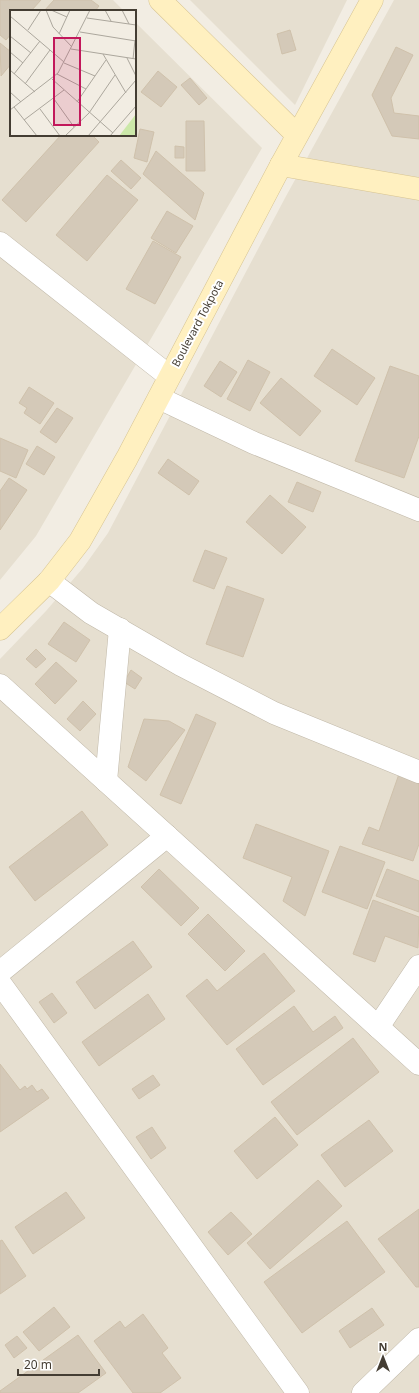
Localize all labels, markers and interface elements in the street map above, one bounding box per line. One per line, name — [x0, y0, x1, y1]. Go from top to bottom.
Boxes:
inset map — [10, 10, 136, 136]
street label: Boulevard Tokpota — [168, 277, 226, 369]
north arrow — [363, 1337, 403, 1377]
text: N — [379, 1339, 387, 1354]
scale bar — [18, 1351, 99, 1377]
text: 20 m — [24, 1356, 52, 1373]

